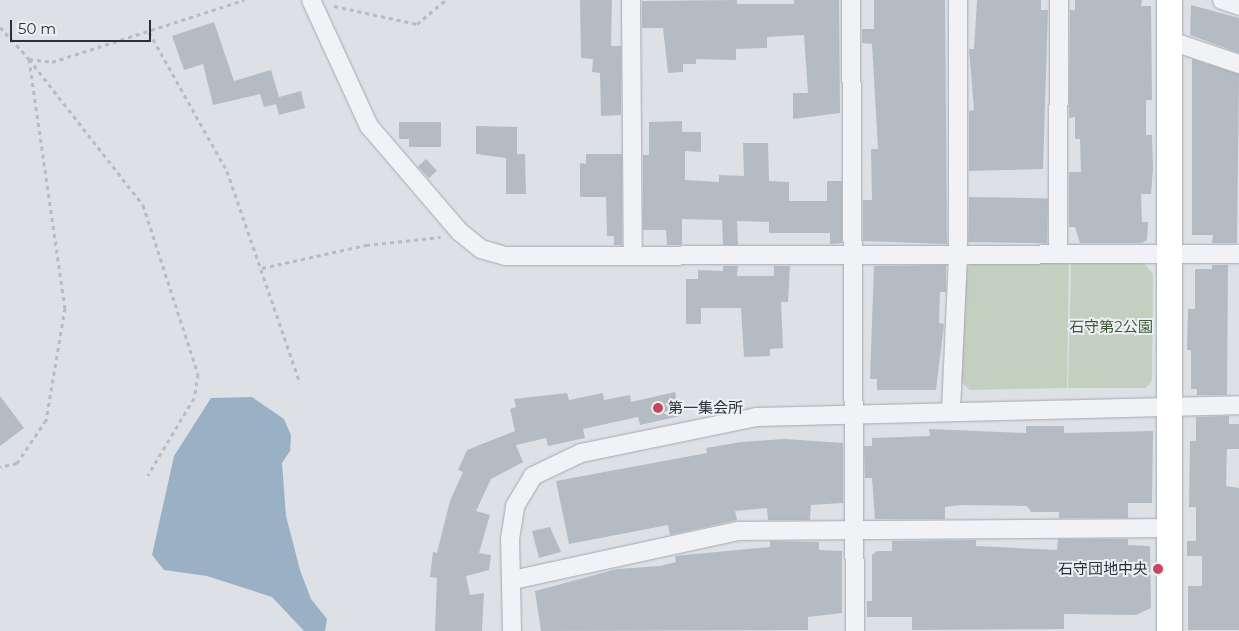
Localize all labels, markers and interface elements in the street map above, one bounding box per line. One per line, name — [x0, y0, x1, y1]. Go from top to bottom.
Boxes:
scale bar — [12, 10, 154, 42]
text: 50 m — [18, 19, 56, 38]
park label: 石守第2公園 — [1069, 318, 1153, 336]
place label: 第一集会所 — [668, 399, 743, 417]
marker: 第一集会所 — [652, 402, 664, 414]
place label: 石守団地中央 — [1058, 560, 1148, 578]
marker: 石守団地中央 — [1152, 563, 1164, 575]

